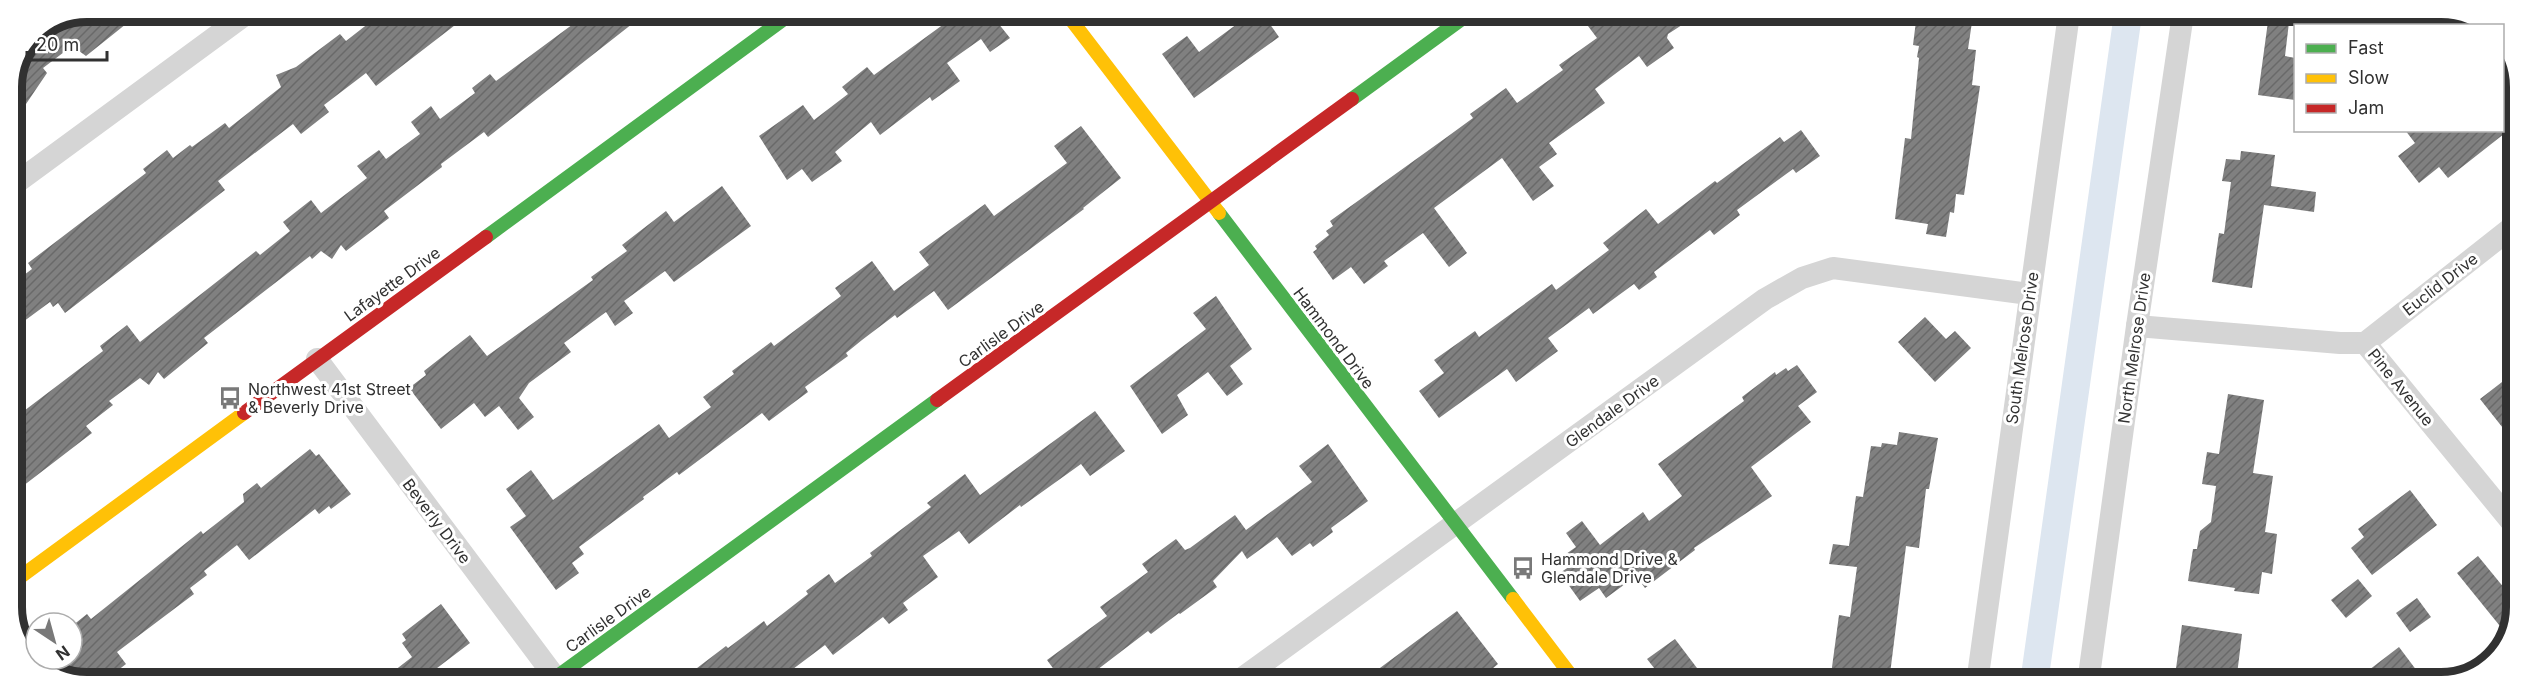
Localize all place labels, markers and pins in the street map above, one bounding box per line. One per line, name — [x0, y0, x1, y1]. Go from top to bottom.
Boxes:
place label: Northwest 41st Street & Beverly Drive — [248, 379, 411, 417]
bus stop icon: Northwest 41st Street & Beverly Drive — [217, 385, 243, 411]
place label: Hammond Drive & Glendale Drive — [1541, 549, 1678, 587]
bus stop icon: Hammond Drive & Glendale Drive — [1510, 555, 1536, 581]

